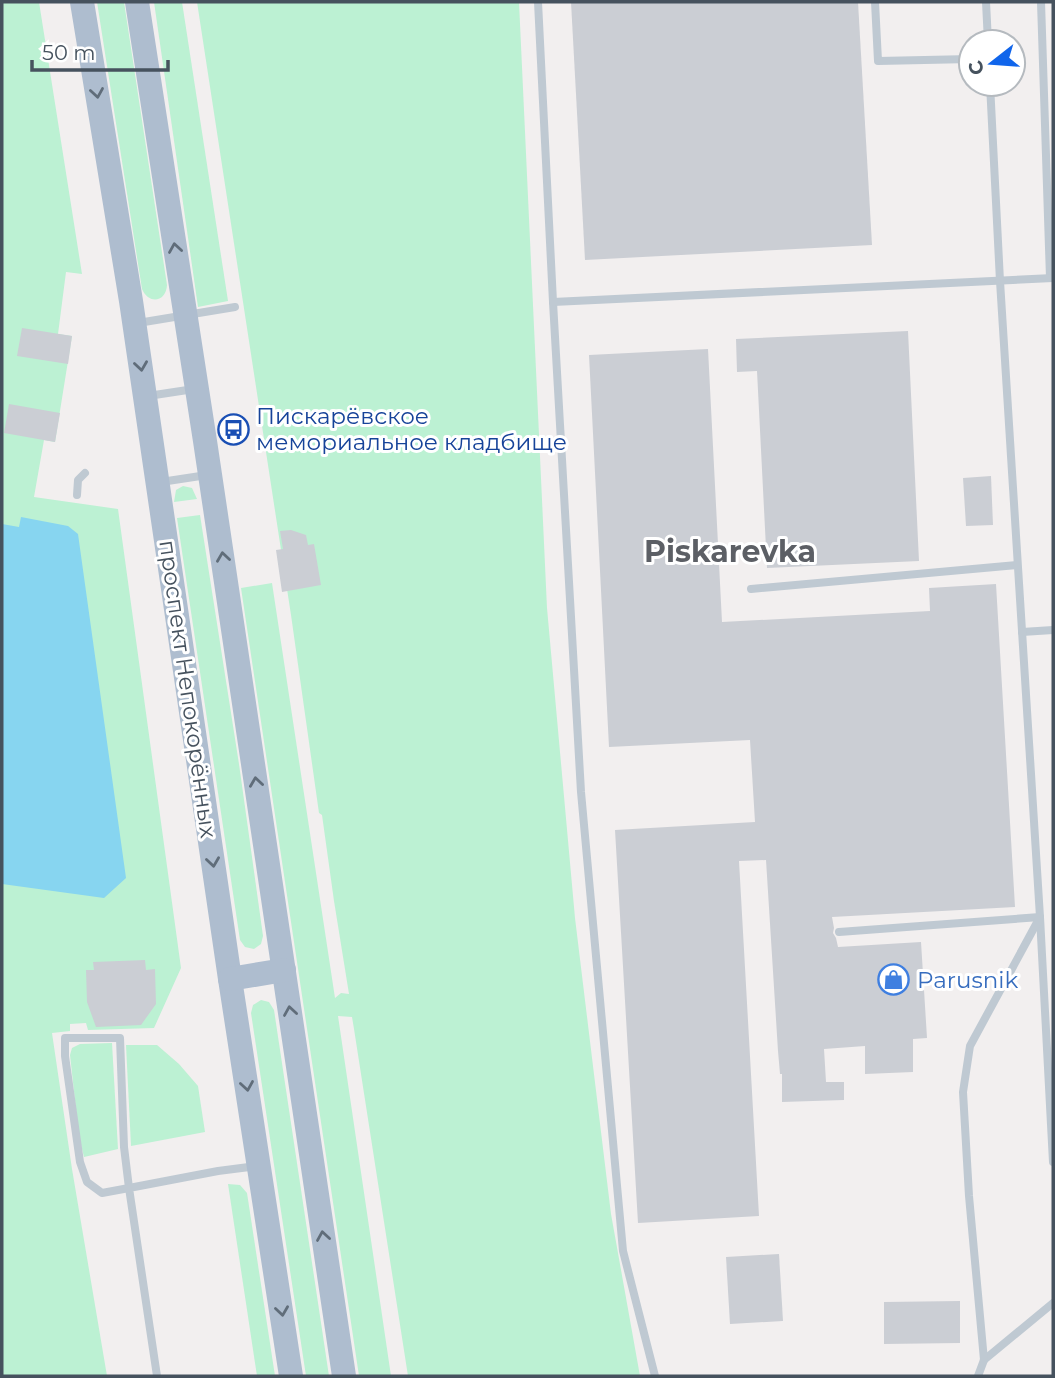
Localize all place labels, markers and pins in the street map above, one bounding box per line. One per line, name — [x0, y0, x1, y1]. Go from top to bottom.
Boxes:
place label: Пискарёвское мемориальное кладбище — [256, 402, 567, 456]
bus stop icon: Пискарёвское мемориальное кладбище — [216, 412, 250, 446]
shop icon: Parusnik — [877, 963, 911, 997]
place label: Parusnik — [917, 966, 1018, 994]

